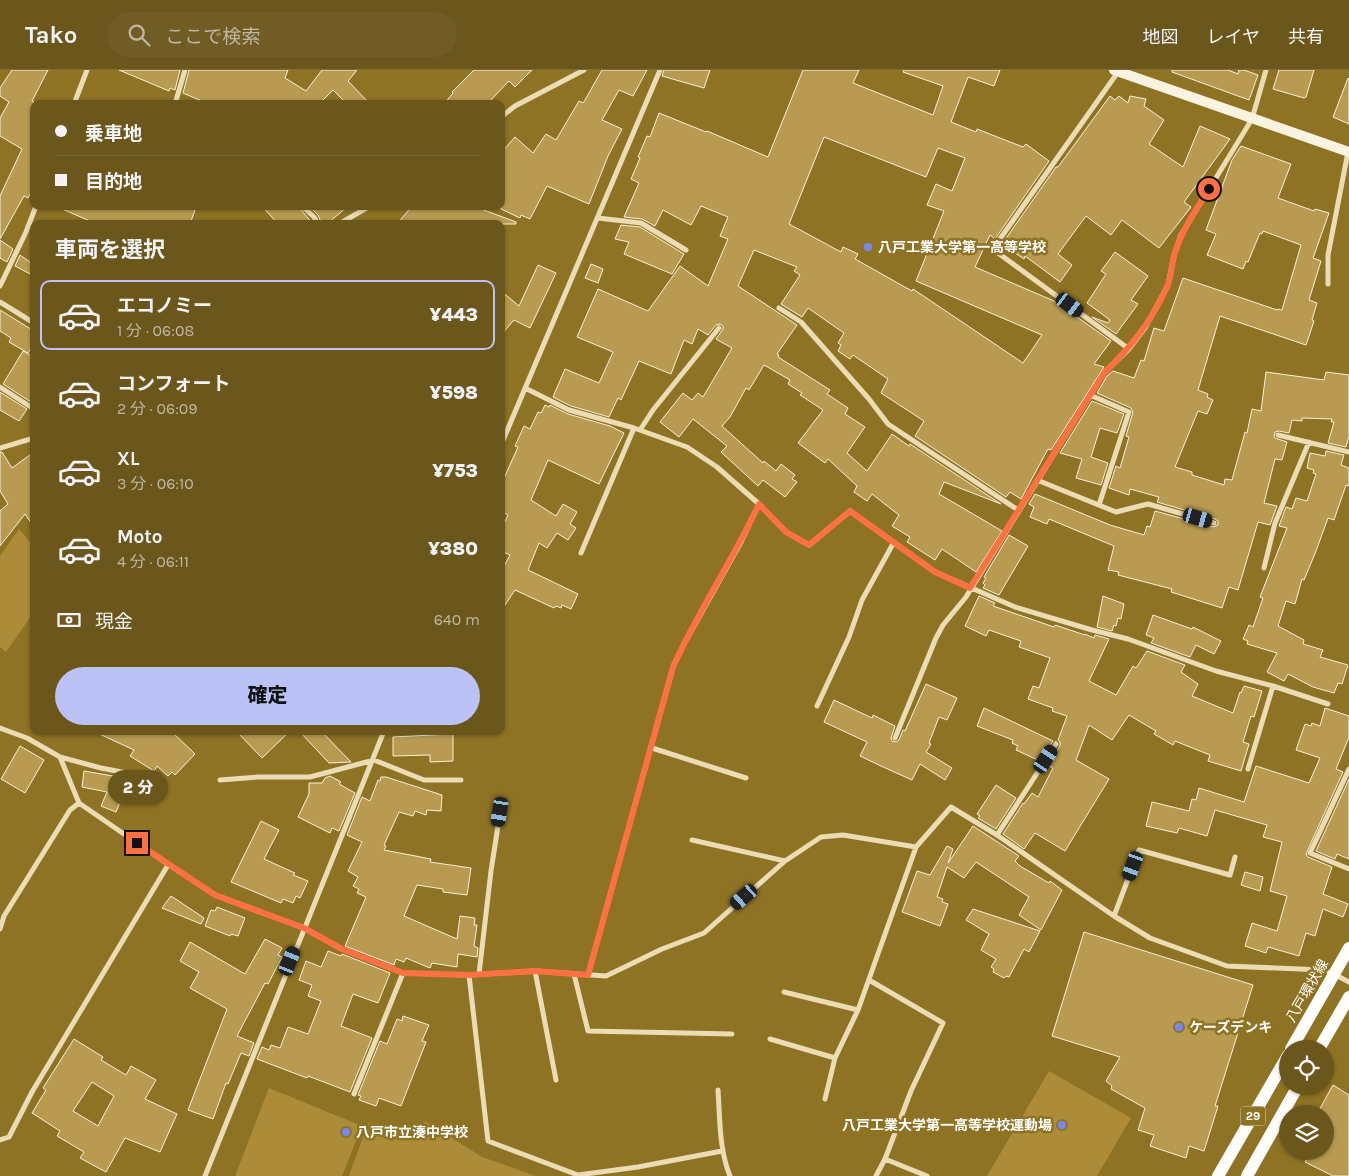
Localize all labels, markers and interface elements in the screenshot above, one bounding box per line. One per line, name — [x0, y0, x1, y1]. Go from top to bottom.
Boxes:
search box — [107, 12, 457, 57]
text: Tako — [25, 21, 77, 49]
icon: search — [125, 21, 153, 49]
text: ここで検索 — [165, 26, 260, 48]
text: 地図 — [1143, 26, 1179, 48]
text: レイヤ — [1207, 26, 1260, 48]
text: 共有 — [1288, 26, 1324, 48]
text: 乗車地 — [85, 123, 142, 145]
text: 目的地 — [85, 171, 142, 193]
route start — [1198, 178, 1220, 200]
text: 車両を選択 — [55, 237, 165, 263]
place label: 八戸工業大学第一高等学校 — [878, 239, 1046, 256]
marker: 八戸工業大学第一高等学校 — [862, 241, 874, 253]
car — [1053, 290, 1086, 320]
icon: car — [57, 293, 102, 338]
text: エコノミー — [117, 295, 212, 317]
text: ¥443 — [430, 304, 478, 326]
text: 1 分 · 06:08 — [117, 321, 194, 340]
icon: car — [57, 371, 102, 416]
text: コンフォート — [117, 373, 230, 395]
text: ¥598 — [430, 382, 478, 404]
text: 2 分 · 06:09 — [117, 399, 198, 418]
text: XL — [117, 448, 139, 470]
icon: car — [57, 449, 102, 494]
text: ¥753 — [432, 460, 478, 482]
text: 3 分 · 06:10 — [117, 474, 194, 493]
car — [1181, 507, 1214, 529]
text: Moto — [117, 526, 163, 548]
icon: car — [57, 527, 102, 572]
text: ¥380 — [428, 538, 478, 560]
text: 4 分 · 06:11 — [117, 552, 189, 571]
icon: cash — [55, 606, 83, 634]
text: 640 m — [434, 610, 480, 629]
text: 現金 — [95, 611, 133, 633]
button: 確定 — [55, 667, 480, 725]
car — [1031, 742, 1060, 776]
callout: 2 分 — [107, 770, 167, 806]
text: 2 分 — [123, 778, 153, 797]
car — [490, 796, 509, 828]
route end — [126, 832, 148, 854]
car — [1120, 849, 1145, 883]
car — [727, 881, 760, 913]
car — [277, 944, 302, 978]
street label: 八戸環状線 — [1282, 956, 1332, 1026]
place label: ケーズデンキ — [1189, 1019, 1272, 1036]
marker: ケーズデンキ — [1173, 1021, 1185, 1033]
map controls — [1279, 1040, 1334, 1160]
button: locate — [1279, 1040, 1334, 1095]
button: layers — [1279, 1105, 1334, 1160]
road number: 29 — [1240, 1106, 1266, 1126]
place label: 八戸工業大学第一高等学校運動場 — [842, 1117, 1052, 1134]
marker: 八戸工業大学第一高等学校運動場 — [1056, 1119, 1068, 1131]
place label: 八戸市立湊中学校 — [356, 1124, 468, 1141]
marker: 八戸市立湊中学校 — [340, 1126, 352, 1138]

